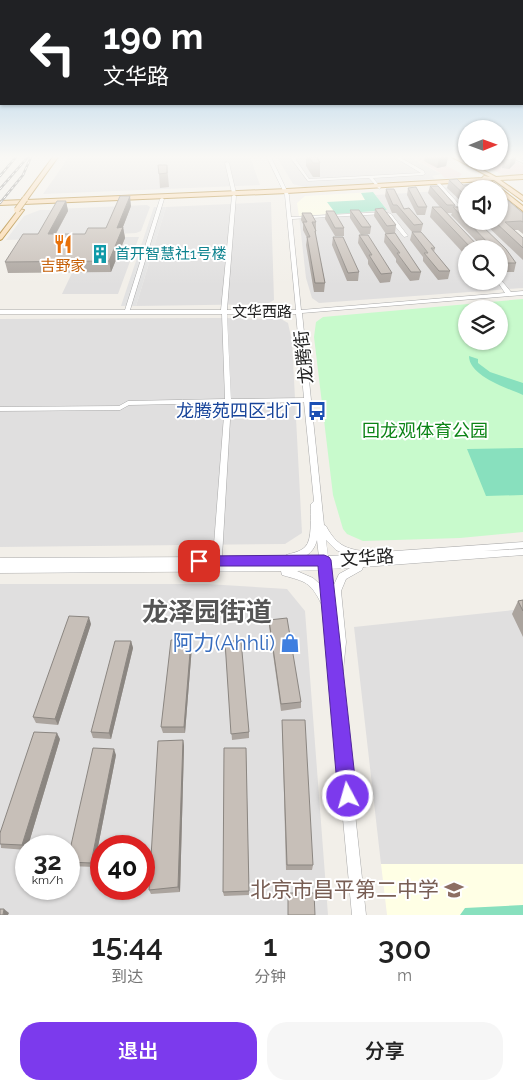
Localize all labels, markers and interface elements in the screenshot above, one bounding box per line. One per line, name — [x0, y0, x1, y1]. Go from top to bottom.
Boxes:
text: 190 m — [103, 16, 203, 57]
icon: left — [20, 20, 85, 85]
text: 文华路 — [103, 63, 169, 89]
north arrow — [458, 120, 508, 170]
map controls — [458, 120, 508, 350]
button: sound — [458, 180, 508, 230]
restaurant icon: 吉野家 — [52, 233, 74, 255]
button: search — [458, 240, 508, 290]
building icon: 首开智慧社1号楼 — [89, 243, 111, 265]
place label: 首开智慧社1号楼 — [115, 245, 226, 263]
place label: 吉野家 — [40, 257, 86, 275]
button: layers — [458, 300, 508, 350]
street label: 文华西路 — [232, 303, 292, 321]
street label: 龙腾街 — [290, 329, 317, 385]
place label: 龙腾苑四区北门 — [176, 400, 302, 421]
bus stop icon: 龙腾苑四区北门 — [306, 400, 328, 422]
park label: 回龙观体育公园 — [362, 420, 488, 441]
pin — [178, 540, 220, 582]
street label: 文华路 — [339, 545, 395, 570]
icon: arrive — [185, 547, 213, 575]
district label: 龙泽园街道 — [142, 597, 272, 627]
place label: 阿力(Ahhli) — [173, 630, 275, 655]
shop icon: 阿力(Ahhli) — [279, 632, 301, 654]
position arrow — [321, 769, 373, 821]
speed limit sign: 40 — [90, 835, 155, 900]
text: 32 — [33, 846, 62, 876]
text: km/h — [32, 873, 63, 887]
place label: 北京市昌平第二中学 — [250, 877, 439, 902]
school or university icon: 北京市昌平第二中学 — [443, 879, 465, 901]
text: 15:44 — [92, 928, 163, 963]
text: 1 — [263, 928, 278, 963]
text: 300 — [378, 931, 431, 966]
text: m — [397, 966, 412, 985]
text: 到达 — [111, 967, 143, 986]
text: 分钟 — [254, 967, 286, 986]
button: 退出 — [20, 1022, 257, 1080]
button: 分享 — [267, 1022, 503, 1080]

